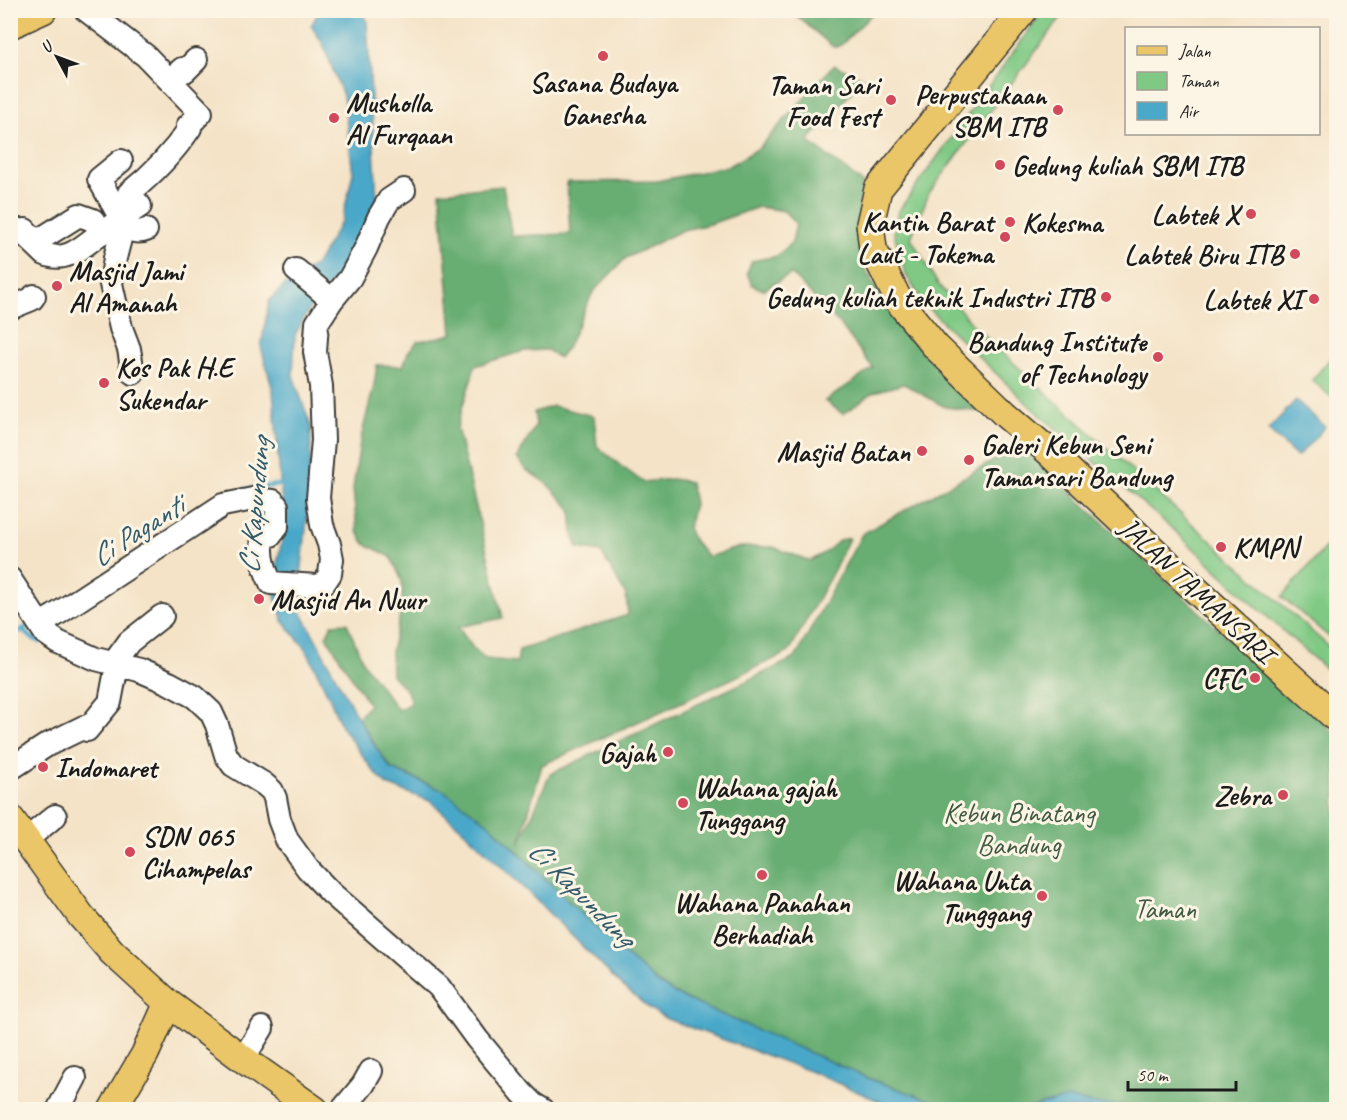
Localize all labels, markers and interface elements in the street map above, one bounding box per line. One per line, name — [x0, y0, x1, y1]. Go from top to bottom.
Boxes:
north arrow — [27, 27, 87, 87]
legend — [1125, 27, 1320, 135]
text: U — [36, 36, 59, 57]
text: Jalan — [1178, 40, 1211, 62]
marker: Sasana Budaya Ganesha — [596, 49, 610, 63]
place label: Sasana Budaya Ganesha — [529, 65, 679, 132]
place label: Taman Sari Food Fest — [768, 67, 884, 134]
text: Taman — [1179, 70, 1220, 92]
place label: Perpustakaan SBM ITB — [915, 77, 1048, 144]
place label: Musholla Al Furqaan — [346, 85, 453, 152]
marker: Taman Sari Food Fest — [884, 93, 898, 107]
text: Air — [1179, 100, 1200, 122]
marker: Perpustakaan SBM ITB — [1051, 103, 1065, 117]
marker: Musholla Al Furqaan — [327, 111, 341, 125]
place label: Gedung kuliah SBM ITB — [1012, 148, 1246, 183]
marker: Gedung kuliah SBM ITB — [993, 158, 1007, 172]
place label: Labtek X — [1152, 197, 1243, 232]
place label: Kantin Barat Laut - Tokema — [857, 204, 997, 271]
place label: Kokesma — [1022, 205, 1105, 240]
marker: Labtek X — [1244, 207, 1258, 221]
marker: Kokesma — [1003, 215, 1017, 229]
marker: Kantin Barat Laut - Tokema — [998, 230, 1012, 244]
place label: Labtek Biru ITB — [1124, 237, 1285, 272]
marker: Labtek Biru ITB — [1288, 247, 1302, 261]
place label: Masjid Jami Al Amanah — [69, 253, 187, 320]
marker: Masjid Jami Al Amanah — [50, 279, 64, 293]
place label: Gedung kuliah teknik Industri ITB — [766, 280, 1096, 315]
place label: Labtek XI — [1203, 282, 1309, 317]
marker: Gedung kuliah teknik Industri ITB — [1099, 290, 1113, 304]
marker: Labtek XI — [1307, 292, 1321, 306]
place label: Bandung Institute of Technology — [967, 324, 1149, 391]
place label: Kos Pak H.E Sukendar — [116, 350, 236, 417]
marker: Bandung Institute of Technology — [1151, 350, 1165, 364]
marker: Kos Pak H.E Sukendar — [97, 376, 111, 390]
place label: Galeri Kebun Seni Tamansari Bandung — [981, 427, 1175, 494]
water label: Ci Kapundung — [229, 432, 279, 575]
place label: Masjid Batan — [777, 434, 911, 469]
marker: Masjid Batan — [915, 444, 929, 458]
marker: Galeri Kebun Seni Tamansari Bandung — [962, 453, 976, 467]
water label: Ci Paganti — [83, 483, 197, 575]
street label: JALAN TAMANSARI — [1111, 508, 1286, 674]
place label: KMPN — [1233, 530, 1303, 565]
marker: KMPN — [1214, 540, 1228, 554]
place label: Masjid An Nuur — [271, 582, 428, 617]
marker: Masjid An Nuur — [252, 592, 266, 606]
place label: CFC — [1203, 661, 1247, 696]
marker: CFC — [1248, 671, 1262, 685]
place label: Gajah — [599, 735, 657, 770]
marker: Gajah — [661, 745, 675, 759]
place label: Indomaret — [55, 750, 160, 785]
marker: Indomaret — [36, 760, 50, 774]
place label: Wahana gajah Tunggang — [695, 770, 838, 837]
place label: Zebra — [1214, 778, 1274, 813]
marker: Zebra — [1276, 788, 1290, 802]
park label: Kebun Binatang Bandung — [943, 795, 1097, 862]
marker: Wahana gajah Tunggang — [676, 796, 690, 810]
place label: SDN 065 Cihampelas — [142, 819, 253, 886]
water label: Ci Kapundung — [520, 831, 647, 958]
marker: SDN 065 Cihampelas — [123, 845, 137, 859]
place label: Wahana Unta Tunggang — [893, 863, 1033, 930]
marker: Wahana Panahan Berhadiah — [755, 868, 769, 882]
place label: Wahana Panahan Berhadiah — [674, 885, 851, 952]
marker: Wahana Unta Tunggang — [1035, 889, 1049, 903]
park label: Taman — [1134, 891, 1196, 926]
scale bar — [1128, 1054, 1236, 1092]
text: 50 m — [1137, 1064, 1170, 1086]

